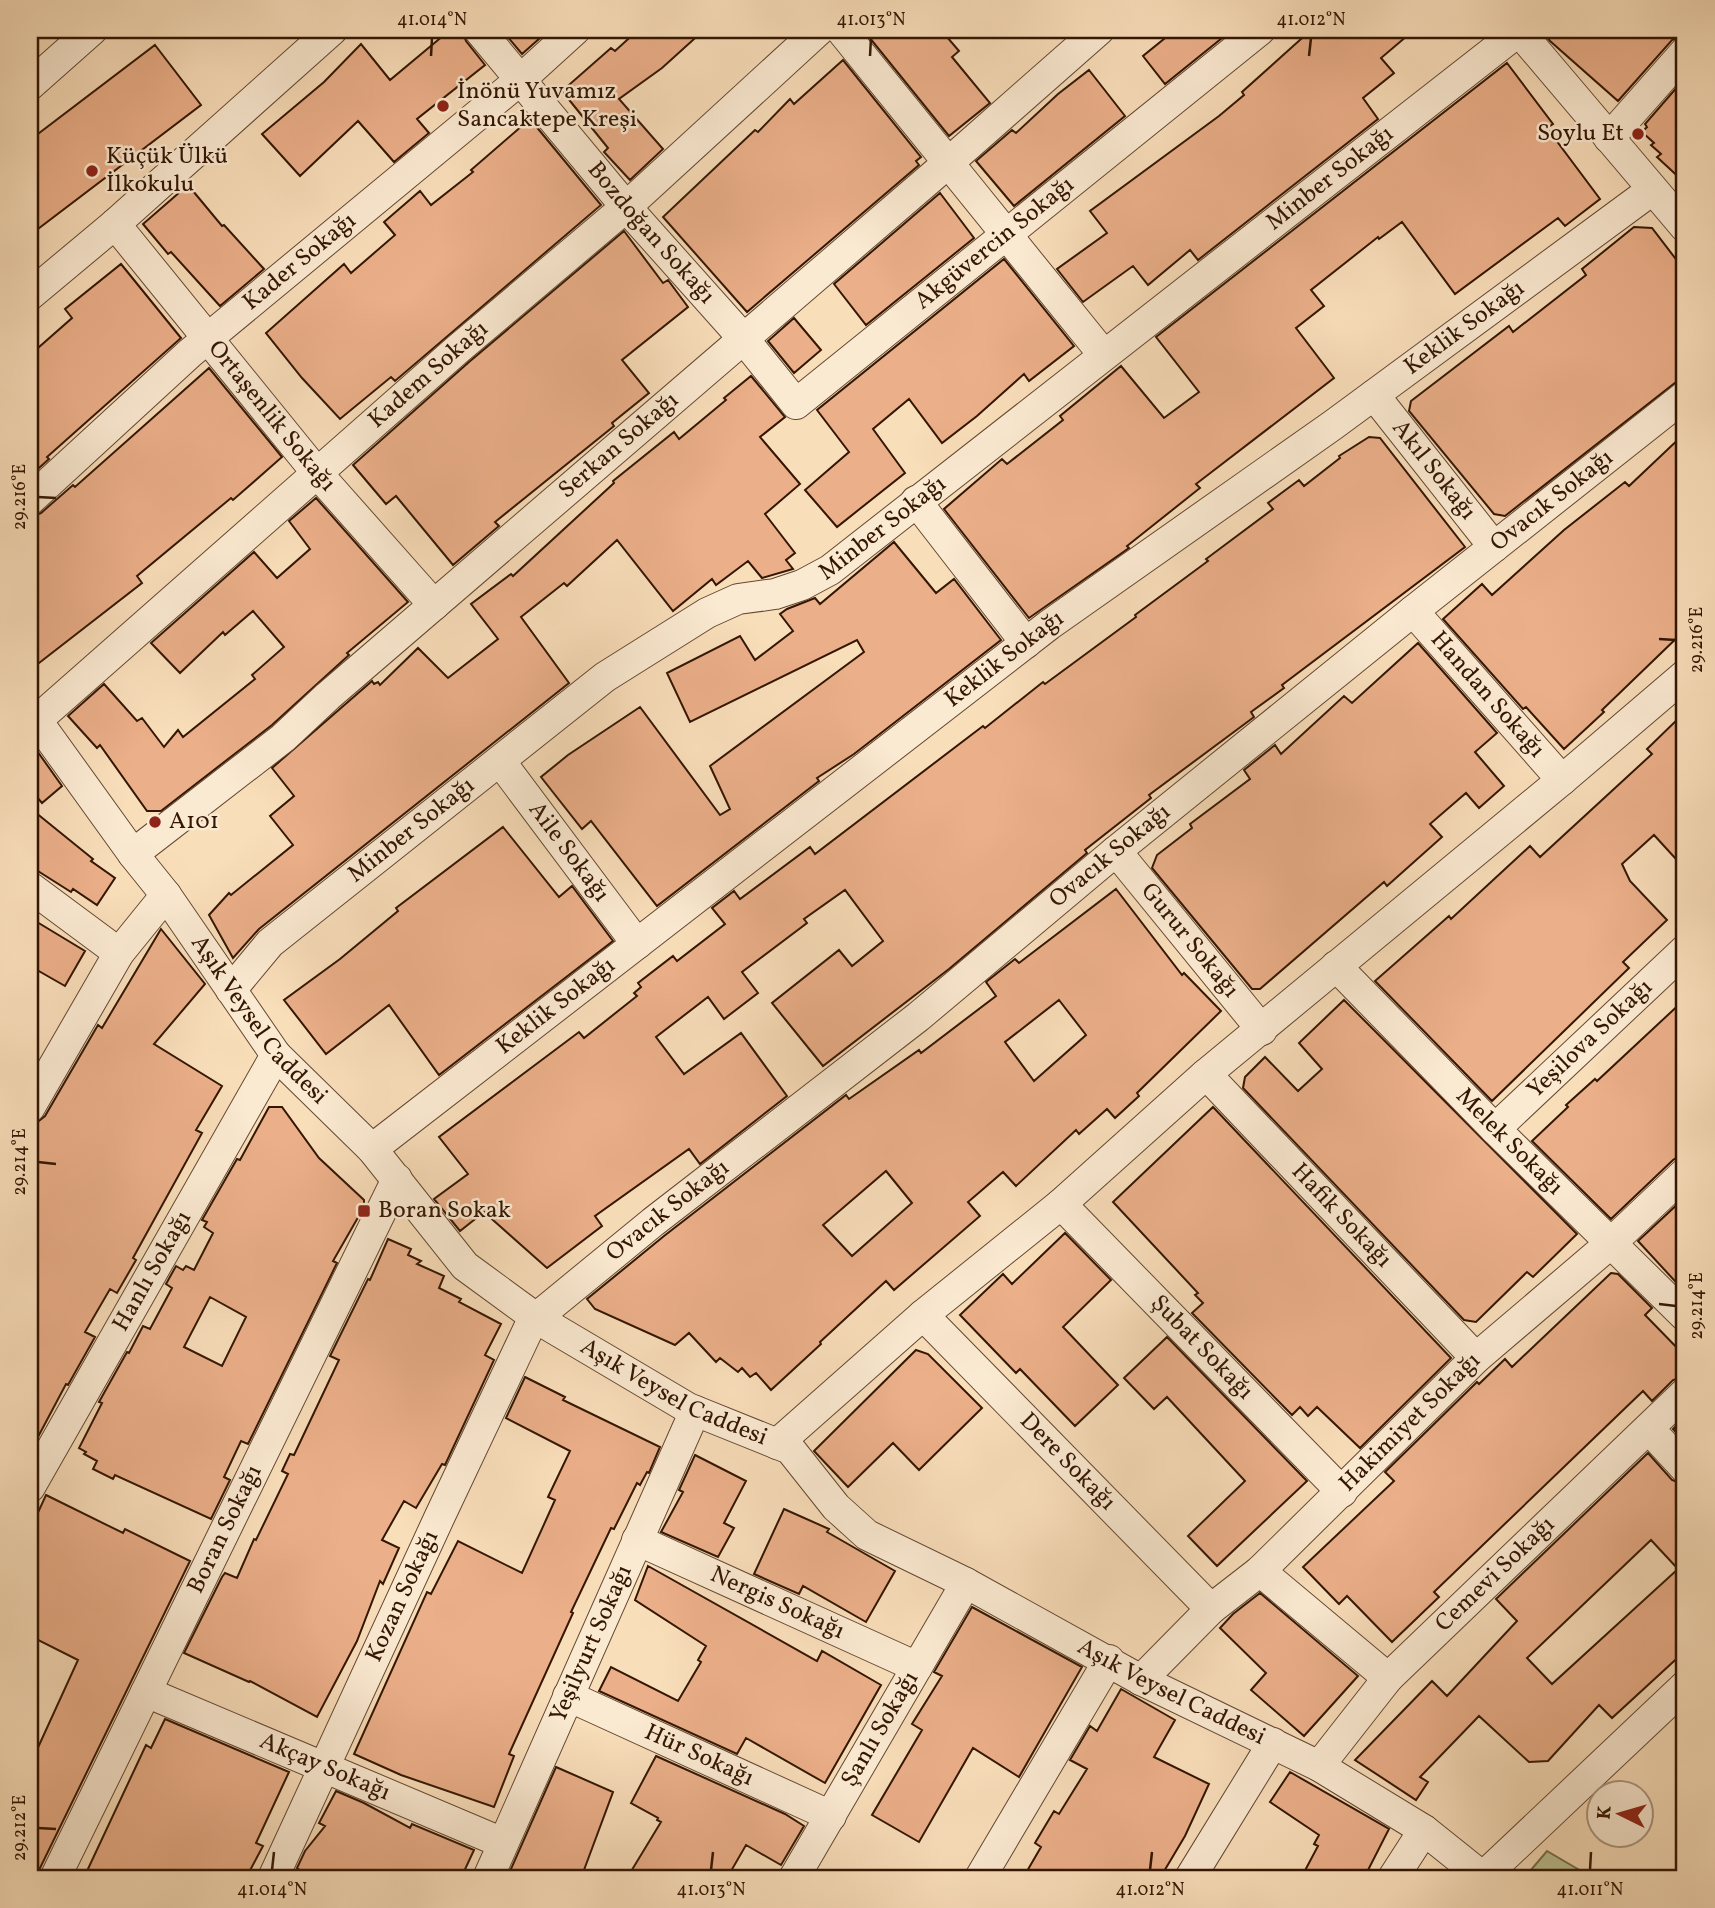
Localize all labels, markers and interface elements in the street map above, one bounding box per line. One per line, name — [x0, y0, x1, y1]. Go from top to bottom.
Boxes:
text: 41.014°N — [397, 8, 467, 33]
text: 41.013°N — [836, 8, 906, 33]
text: 41.012°N — [1276, 8, 1346, 33]
place label: İnönü Yuvamız Sancaktepe Kreşi — [457, 75, 637, 137]
marker: İnönü Yuvamız Sancaktepe Kreşi — [435, 98, 451, 114]
place label: Soylu Et — [1537, 117, 1624, 151]
street label: Minber Sokağı — [1259, 118, 1401, 239]
marker: Soylu Et — [1630, 126, 1646, 142]
place label: Küçük Ülkü İlkokulu — [106, 140, 228, 202]
street label: Bozdoğan Sokağı — [578, 155, 722, 312]
marker: Küçük Ülkü İlkokulu — [84, 163, 100, 179]
street label: Akgüvercin Sokağı — [908, 169, 1082, 318]
street label: Kader Sokağı — [236, 205, 364, 319]
street label: Keklik Sokağı — [1397, 272, 1532, 384]
street label: Kadem Sokağı — [361, 313, 496, 437]
street label: Ortaşenlik Sokağı — [199, 333, 343, 500]
street label: Serkan Sokağı — [551, 384, 687, 507]
street label: Akıl Sokağı — [1383, 413, 1484, 528]
street label: Ovacık Sokağı — [1483, 442, 1621, 560]
text: 29.216°E — [8, 464, 33, 530]
street label: Minber Sokağı — [812, 468, 954, 589]
street label: Keklik Sokağı — [938, 602, 1071, 716]
text: 29.216°E — [1685, 607, 1710, 673]
street label: Handan Sokağı — [1422, 624, 1553, 766]
street label: Minber Sokağı — [341, 769, 482, 892]
street label: Aile Sokağı — [519, 795, 617, 910]
street label: Ovacık Sokağı — [1042, 796, 1178, 917]
place label: A101 — [169, 805, 219, 839]
marker: A101 — [147, 814, 163, 830]
street label: Gurur Sokağı — [1132, 876, 1247, 1006]
street label: Aşık Veysel Caddesi — [182, 929, 335, 1113]
street label: Keklik Sokağı — [490, 949, 623, 1063]
street label: Yeşilova Sokağı — [1520, 971, 1661, 1107]
street label: Melek Sokağı — [1447, 1081, 1571, 1204]
text: 29.214°E — [8, 1128, 33, 1196]
street label: Ovacık Sokağı — [599, 1152, 737, 1270]
street label: Hafik Sokağı — [1283, 1156, 1399, 1276]
place label: Boran Sokak — [378, 1194, 511, 1228]
marker: Boran Sokak — [356, 1203, 372, 1219]
street label: Hanlı Sokağı — [105, 1205, 201, 1338]
text: 29.214°E — [1685, 1272, 1710, 1340]
street label: Şubat Sokağı — [1142, 1288, 1261, 1408]
street label: Aşık Veysel Caddesi — [573, 1331, 772, 1455]
street label: Hakimiyet Sokağı — [1332, 1345, 1489, 1500]
street label: Dere Sokağı — [1011, 1405, 1123, 1519]
street label: Boran Sokağı — [180, 1459, 271, 1599]
street label: Cemevi Sokağı — [1428, 1509, 1563, 1640]
street label: Kozan Sokağı — [358, 1525, 448, 1668]
street label: Nergis Sokağı — [705, 1558, 850, 1649]
street label: Yeşilyurt Sokağı — [542, 1560, 642, 1728]
street label: Aşık Veysel Caddesi — [1071, 1631, 1271, 1755]
street label: Şanlı Sokağı — [833, 1665, 928, 1794]
street label: Hür Sokağı — [639, 1716, 759, 1795]
street label: Akçay Sokağı — [254, 1725, 395, 1810]
north arrow — [1586, 1778, 1656, 1848]
text: 29.212°E — [8, 1795, 33, 1861]
text: K — [1592, 1804, 1619, 1821]
text: 41.014°N — [237, 1878, 307, 1903]
text: 41.013°N — [676, 1878, 746, 1903]
text: 41.012°N — [1115, 1878, 1185, 1903]
text: 41.011°N — [1557, 1878, 1623, 1903]

